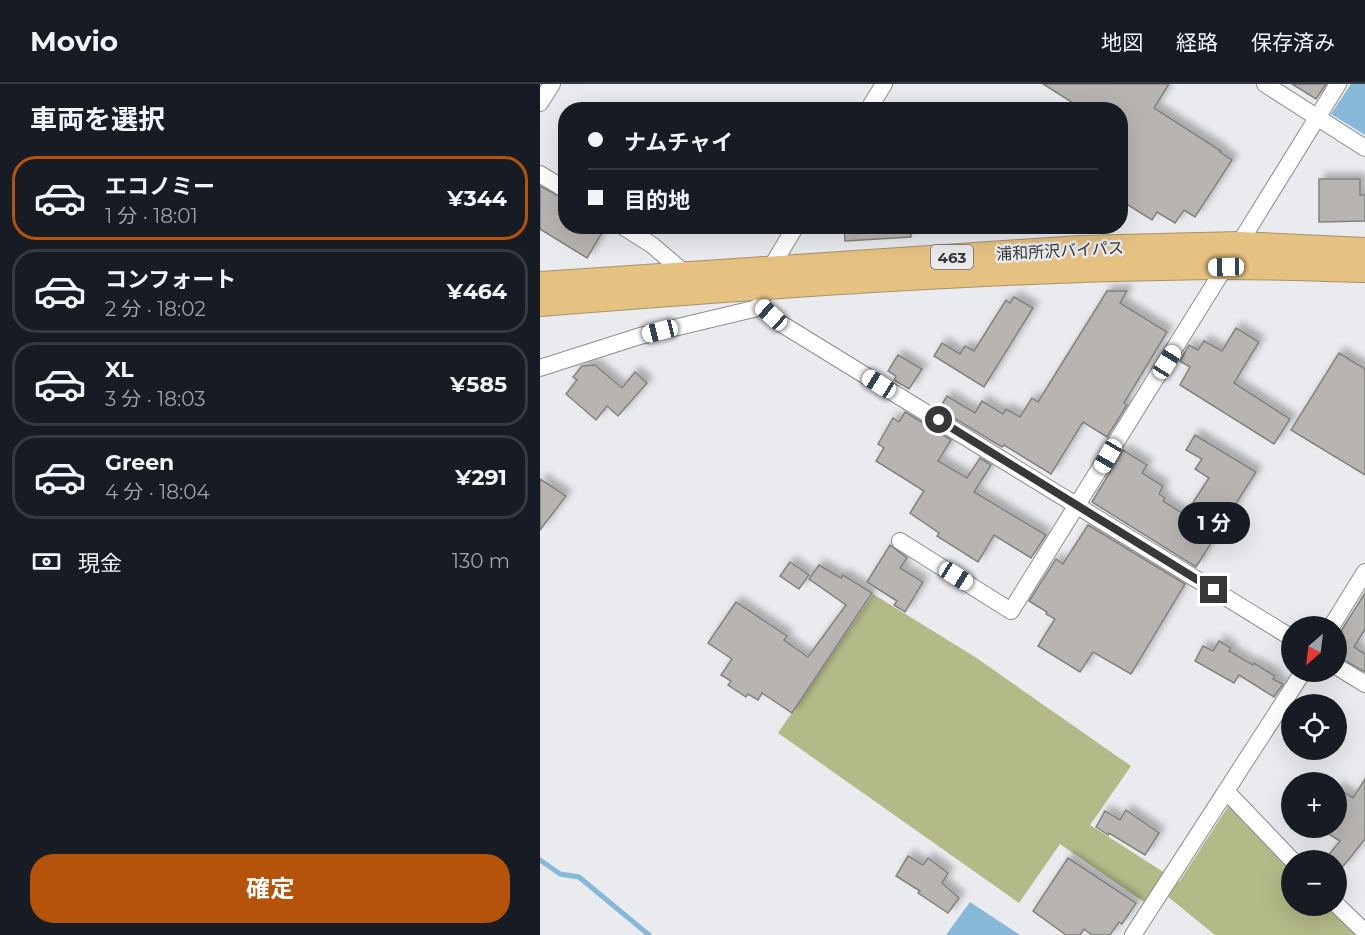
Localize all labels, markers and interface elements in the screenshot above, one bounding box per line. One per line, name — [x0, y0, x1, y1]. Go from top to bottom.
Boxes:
text: Movio — [30, 24, 118, 58]
text: 地図 — [1101, 30, 1143, 55]
text: 経路 — [1176, 30, 1218, 55]
text: 保存済み — [1251, 30, 1335, 55]
text: 車両を選択 — [30, 103, 165, 136]
text: ナムチャイ — [624, 129, 733, 156]
icon: car — [33, 171, 87, 225]
text: エコノミー — [105, 173, 215, 200]
text: ¥344 — [447, 185, 507, 212]
text: 目的地 — [624, 187, 690, 214]
text: 1 分 · 18:01 — [105, 204, 198, 228]
street label: 浦和所沢バイパス — [996, 238, 1124, 264]
road number: 463 — [931, 245, 973, 269]
car — [1208, 258, 1244, 276]
icon: car — [33, 264, 87, 318]
text: コンフォート — [105, 266, 236, 293]
text: ¥464 — [447, 278, 507, 305]
car — [752, 296, 790, 334]
text: 2 分 · 18:02 — [105, 297, 206, 321]
car — [640, 318, 680, 344]
car — [1150, 342, 1184, 382]
text: XL — [105, 356, 134, 383]
icon: car — [33, 357, 87, 411]
car — [859, 367, 899, 401]
text: ¥585 — [450, 371, 507, 398]
text: 3 分 · 18:03 — [105, 387, 206, 411]
route start — [925, 406, 952, 433]
car — [1091, 436, 1125, 476]
text: Green — [105, 449, 174, 476]
icon: car — [33, 450, 87, 504]
text: ¥291 — [455, 464, 507, 491]
text: 4 分 · 18:04 — [105, 480, 210, 504]
callout: 1 分 — [1178, 503, 1250, 545]
text: 1 分 — [1197, 511, 1231, 535]
icon: cash — [30, 545, 63, 578]
text: 130 m — [452, 549, 510, 573]
text: 現金 — [78, 550, 122, 577]
car — [936, 559, 976, 593]
route end — [1200, 576, 1227, 603]
north arrow — [1281, 616, 1347, 682]
map controls — [1281, 616, 1347, 916]
button: locate — [1281, 694, 1347, 760]
button: + — [1281, 772, 1347, 838]
button: − — [1281, 850, 1347, 916]
button: 確定 — [30, 854, 510, 923]

